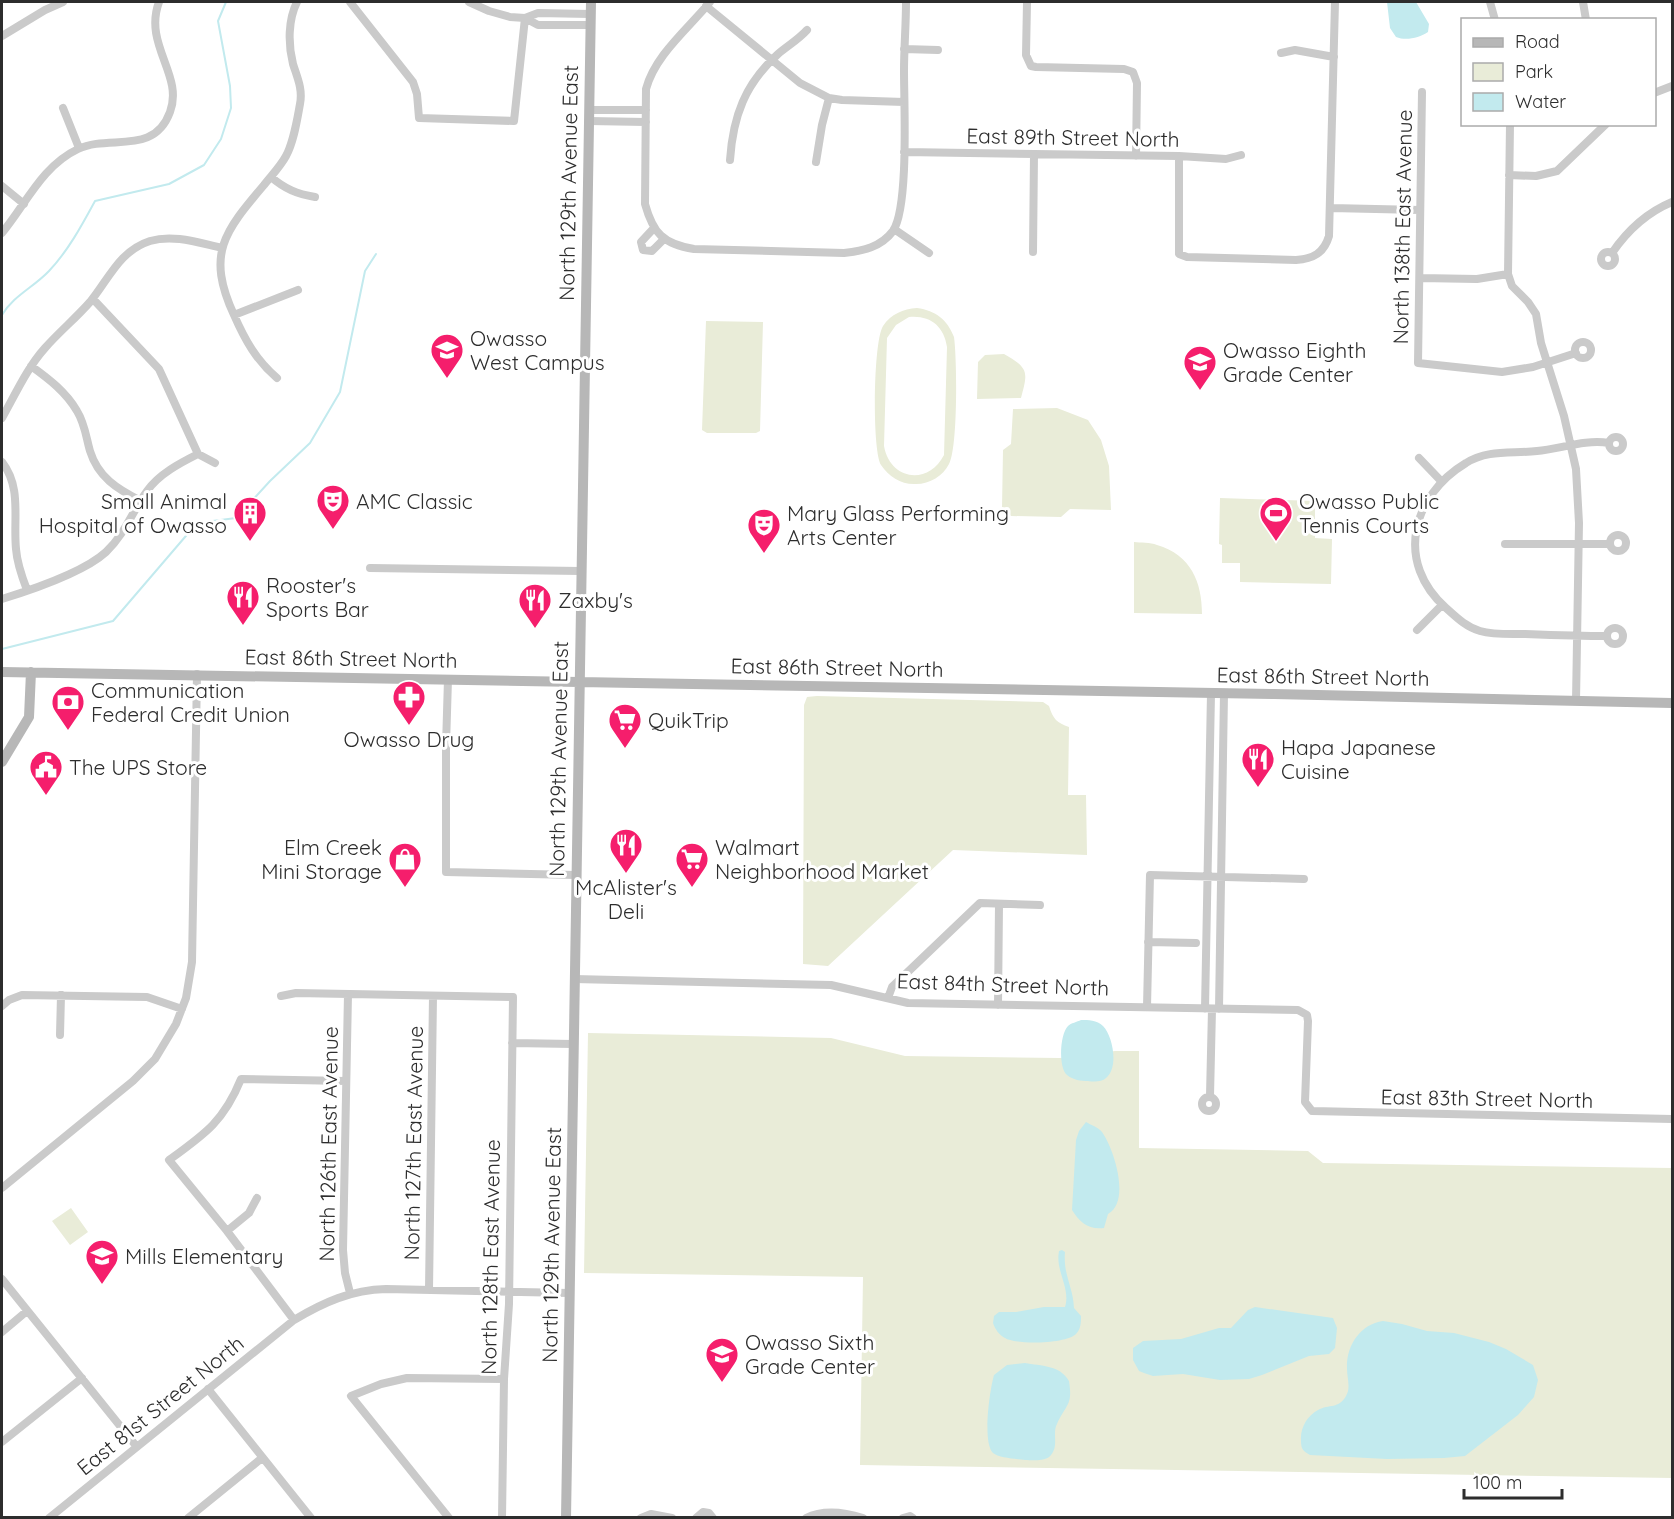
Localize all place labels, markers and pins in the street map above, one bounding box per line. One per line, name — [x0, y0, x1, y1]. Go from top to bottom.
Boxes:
place label: Owasso West Campus — [470, 325, 605, 375]
school or university icon: Owasso West Campus — [429, 332, 465, 379]
place label: Owasso Eighth Grade Center — [1223, 337, 1366, 387]
school or university icon: Owasso Eighth Grade Center — [1182, 344, 1218, 391]
theatre icon: AMC Classic — [315, 483, 351, 530]
place label: Small Animal Hospital of Owasso — [39, 488, 227, 538]
place label: AMC Classic — [356, 488, 473, 514]
place label: Owasso Public Tennis Courts — [1299, 488, 1439, 538]
building icon: Small Animal Hospital of Owasso — [232, 495, 268, 542]
sports icon: Owasso Public Tennis Courts — [1258, 495, 1294, 542]
place label: Mary Glass Performing Arts Center — [787, 500, 1009, 550]
theatre icon: Mary Glass Performing Arts Center — [746, 507, 782, 554]
place label: Rooster's Sports Bar — [266, 572, 369, 622]
restaurant icon: Rooster's Sports Bar — [225, 579, 261, 626]
restaurant icon: Zaxby's — [517, 582, 553, 629]
place label: Zaxby's — [558, 587, 633, 613]
place label: Communication Federal Credit Union — [91, 677, 290, 727]
pharmacy icon: Owasso Drug — [391, 679, 427, 726]
bank icon: Communication Federal Credit Union — [50, 684, 86, 731]
supermarket icon: QuikTrip — [607, 702, 643, 749]
place label: QuikTrip — [648, 707, 729, 733]
place label: Owasso Drug — [344, 726, 474, 752]
place label: Hapa Japanese Cuisine — [1281, 734, 1436, 784]
restaurant icon: Hapa Japanese Cuisine — [1240, 741, 1276, 788]
public building icon: The UPS Store — [28, 749, 64, 796]
place label: The UPS Store — [69, 754, 207, 780]
restaurant icon: McAlister's Deli — [608, 827, 644, 874]
place label: Elm Creek Mini Storage — [261, 834, 382, 884]
place label: Walmart Neighborhood Market — [715, 834, 929, 884]
shop icon: Elm Creek Mini Storage — [387, 841, 423, 888]
supermarket icon: Walmart Neighborhood Market — [674, 841, 710, 888]
place label: McAlister's Deli — [575, 874, 677, 924]
school or university icon: Mills Elementary — [84, 1238, 120, 1285]
place label: Mills Elementary — [125, 1243, 284, 1269]
place label: Owasso Sixth Grade Center — [745, 1329, 875, 1379]
school or university icon: Owasso Sixth Grade Center — [704, 1336, 740, 1383]

